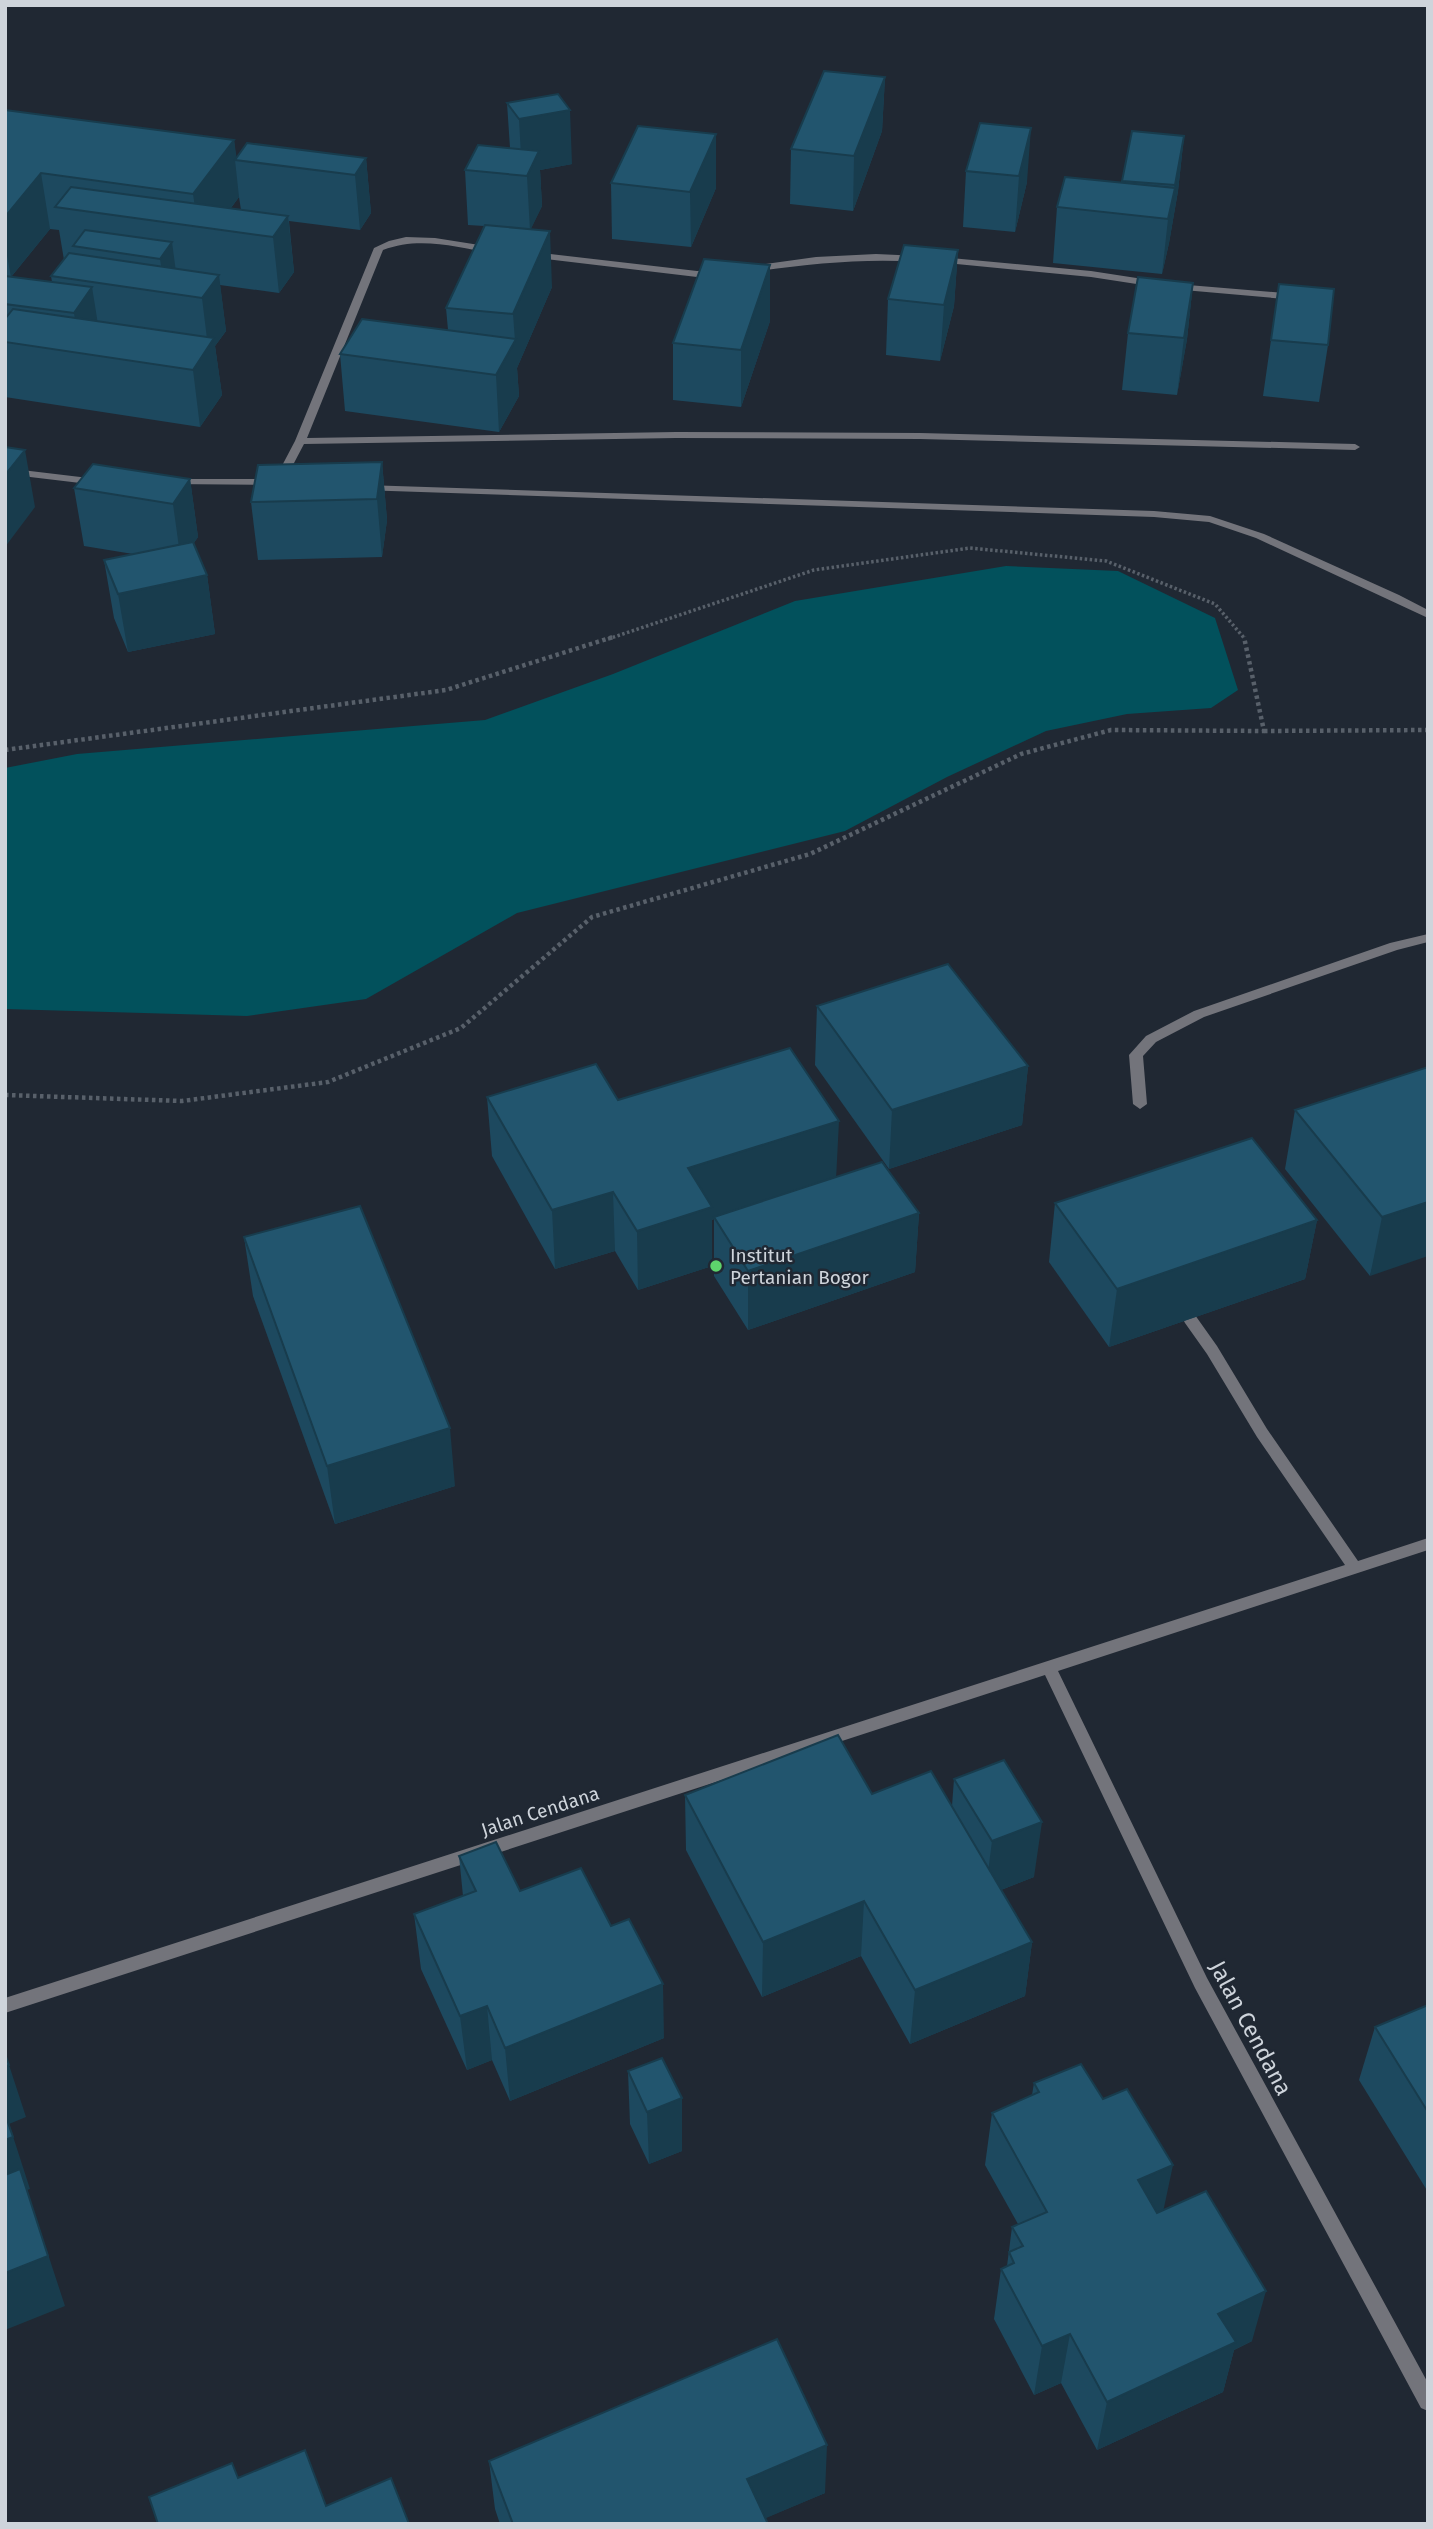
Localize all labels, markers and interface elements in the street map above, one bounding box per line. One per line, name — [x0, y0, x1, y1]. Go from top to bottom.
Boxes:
place label: Institut Pertanian Bogor — [730, 1244, 870, 1289]
marker: Institut Pertanian Bogor — [708, 1258, 724, 1274]
street label: Jalan Cendana — [478, 1782, 602, 1841]
street label: Jalan Cendana — [1204, 1956, 1298, 2100]

